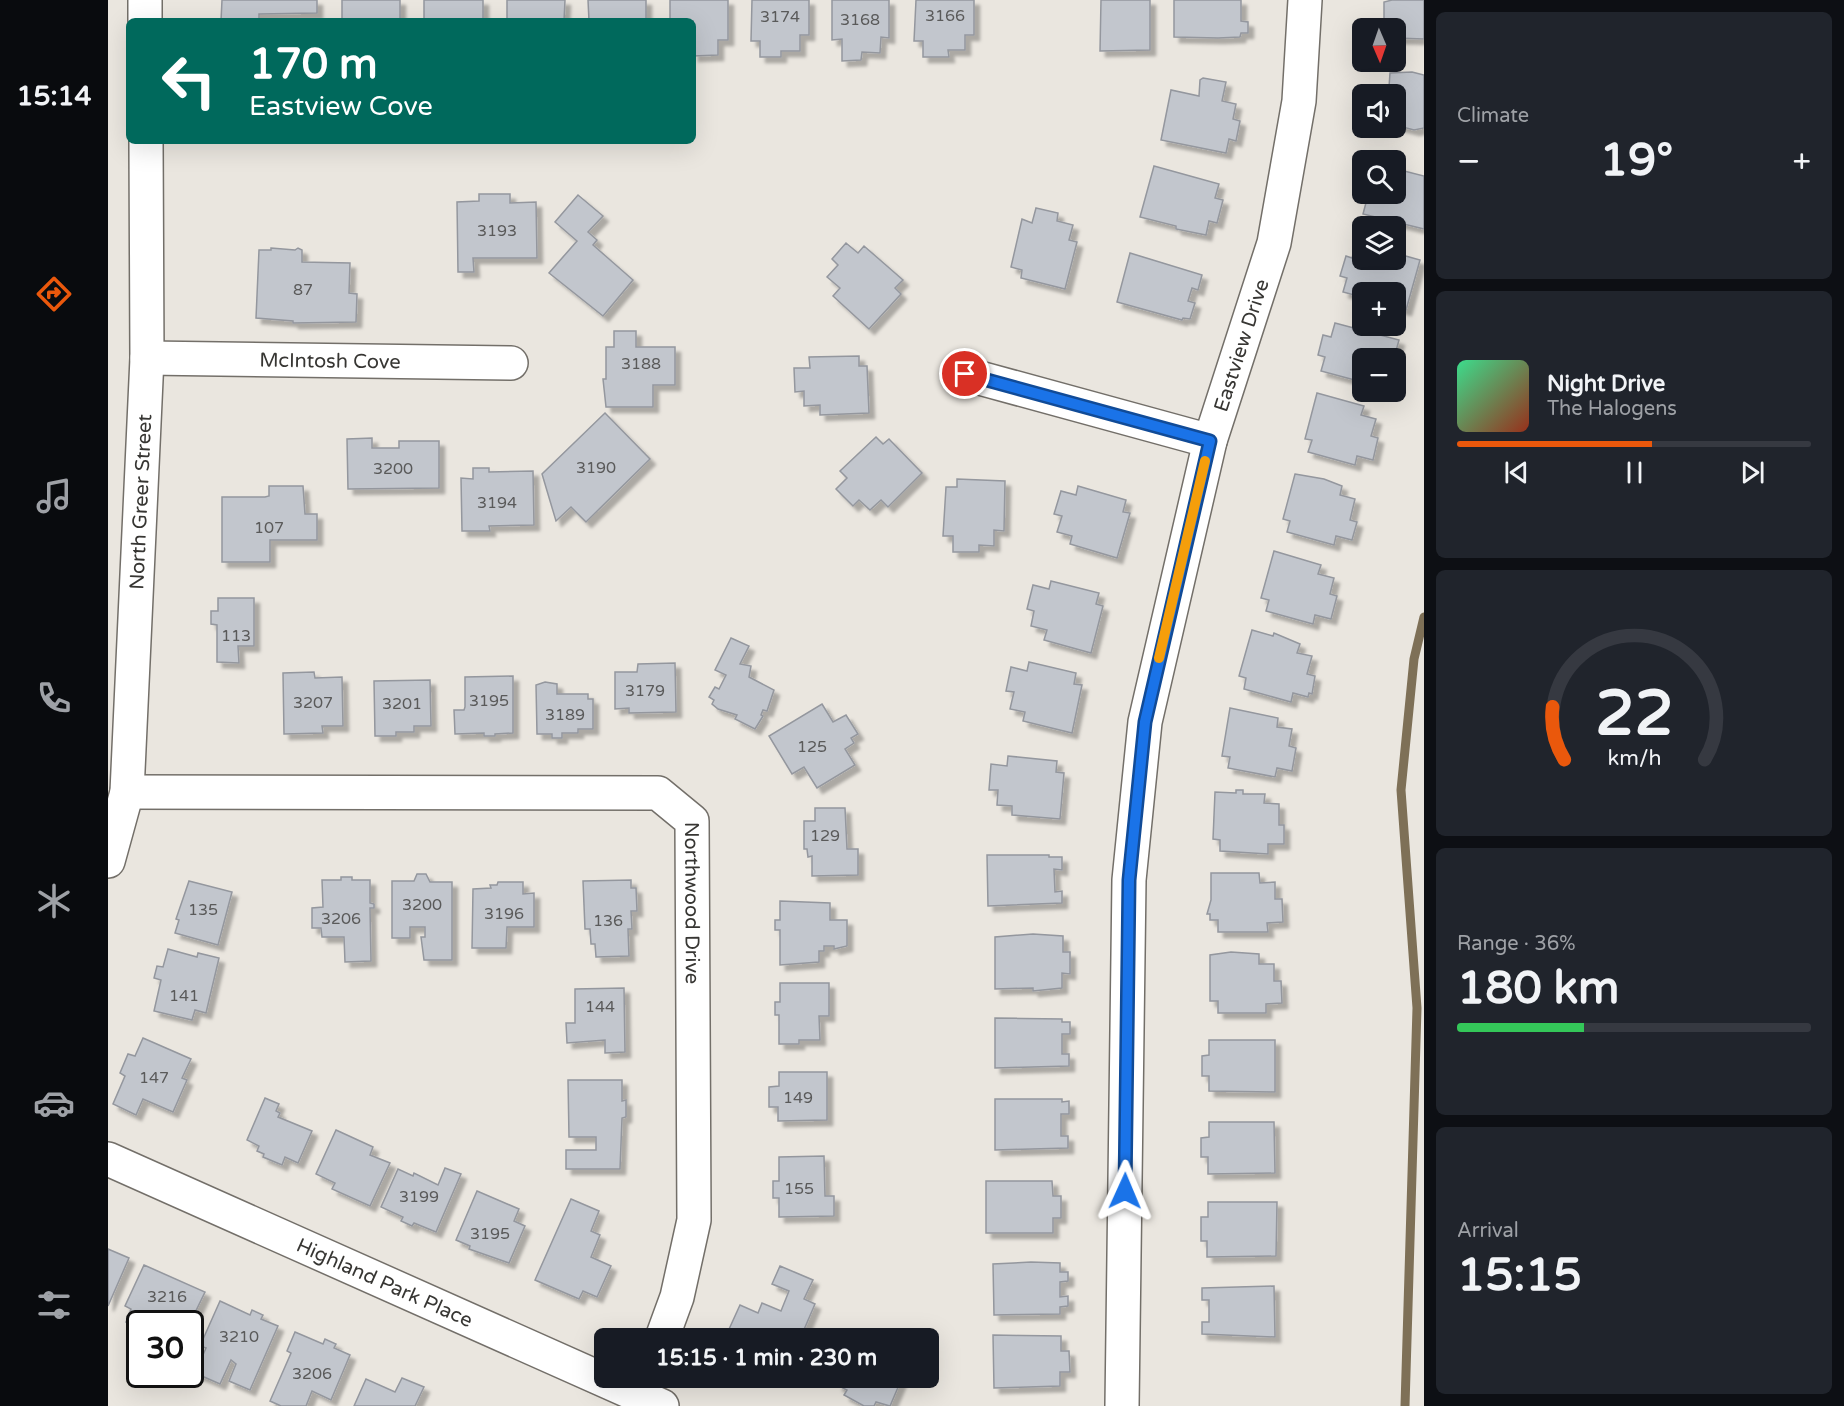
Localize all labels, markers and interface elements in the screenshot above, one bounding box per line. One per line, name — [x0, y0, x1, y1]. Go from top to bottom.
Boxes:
house number: 3166 — [925, 6, 965, 26]
house number: 3174 — [760, 7, 800, 27]
house number: 3168 — [840, 10, 880, 30]
north arrow — [1352, 18, 1406, 72]
map controls — [1352, 18, 1406, 402]
text: 170 m — [249, 39, 378, 90]
icon: left — [150, 42, 228, 120]
text: 15:14 — [17, 80, 91, 113]
button: sound — [1352, 84, 1406, 138]
text: Eastview Cove — [249, 90, 433, 123]
text: Climate — [1457, 104, 1529, 128]
text: 19° — [1600, 134, 1673, 188]
text: − — [1457, 142, 1481, 181]
text: + — [1792, 142, 1811, 181]
button: search — [1352, 150, 1406, 204]
button: layers — [1352, 216, 1406, 270]
house number: 3193 — [477, 221, 517, 241]
icon: directions — [33, 273, 75, 315]
street label: Eastview Drive — [1209, 276, 1275, 415]
house number: 87 — [293, 280, 313, 300]
button: + — [1352, 282, 1406, 336]
pin — [939, 348, 990, 399]
button: − — [1352, 348, 1406, 402]
street label: McIntosh Cove — [259, 349, 401, 374]
house number: 3188 — [621, 354, 661, 374]
icon: arrive — [948, 357, 981, 390]
text: Night Drive — [1547, 371, 1665, 397]
text: The Halogens — [1547, 397, 1677, 421]
street label: North Greer Street — [125, 413, 157, 590]
icon: previous — [1500, 456, 1533, 489]
icon: pause — [1618, 456, 1651, 489]
icon: next — [1736, 456, 1769, 489]
house number: 3190 — [576, 458, 616, 478]
house number: 3200 — [373, 459, 413, 479]
icon: music — [33, 475, 75, 517]
house number: 3194 — [477, 493, 517, 513]
house number: 107 — [254, 518, 284, 538]
house number: 113 — [221, 626, 251, 646]
icon: phone — [33, 677, 75, 719]
text: 22 — [1595, 677, 1673, 752]
house number: 3179 — [625, 681, 665, 701]
house number: 3195 — [469, 691, 509, 711]
house number: 3207 — [293, 693, 333, 713]
house number: 3201 — [382, 694, 422, 714]
house number: 3189 — [545, 705, 585, 725]
house number: 125 — [797, 737, 827, 757]
text: km/h — [1607, 745, 1661, 771]
street label: Northwood Drive — [679, 822, 704, 984]
house number: 129 — [810, 826, 840, 846]
icon: climate — [33, 880, 75, 922]
house number: 3200 — [402, 895, 442, 915]
house number: 135 — [188, 900, 218, 920]
house number: 3196 — [484, 904, 524, 924]
house number: 3206 — [321, 909, 361, 929]
house number: 136 — [593, 911, 623, 931]
text: Range · 36% — [1457, 932, 1576, 956]
text: 180 km — [1457, 962, 1619, 1016]
house number: 141 — [169, 986, 199, 1006]
house number: 144 — [585, 997, 615, 1017]
house number: 147 — [139, 1068, 169, 1088]
icon: car — [33, 1082, 75, 1124]
house number: 149 — [783, 1088, 813, 1108]
position arrow — [1093, 1159, 1157, 1223]
house number: 155 — [784, 1179, 814, 1199]
house number: 3199 — [399, 1187, 439, 1207]
text: Arrival — [1457, 1219, 1519, 1243]
house number: 3195 — [470, 1224, 510, 1244]
street label: Highland Park Place — [293, 1234, 476, 1333]
text: 15:15 — [1457, 1249, 1582, 1303]
icon: filters — [33, 1284, 75, 1326]
house number: 3216 — [147, 1287, 187, 1307]
speed limit sign: 30 — [126, 1310, 204, 1388]
house number: 3210 — [219, 1327, 259, 1347]
text: 15:15 · 1 min · 230 m — [656, 1345, 877, 1371]
house number: 3206 — [292, 1364, 332, 1384]

